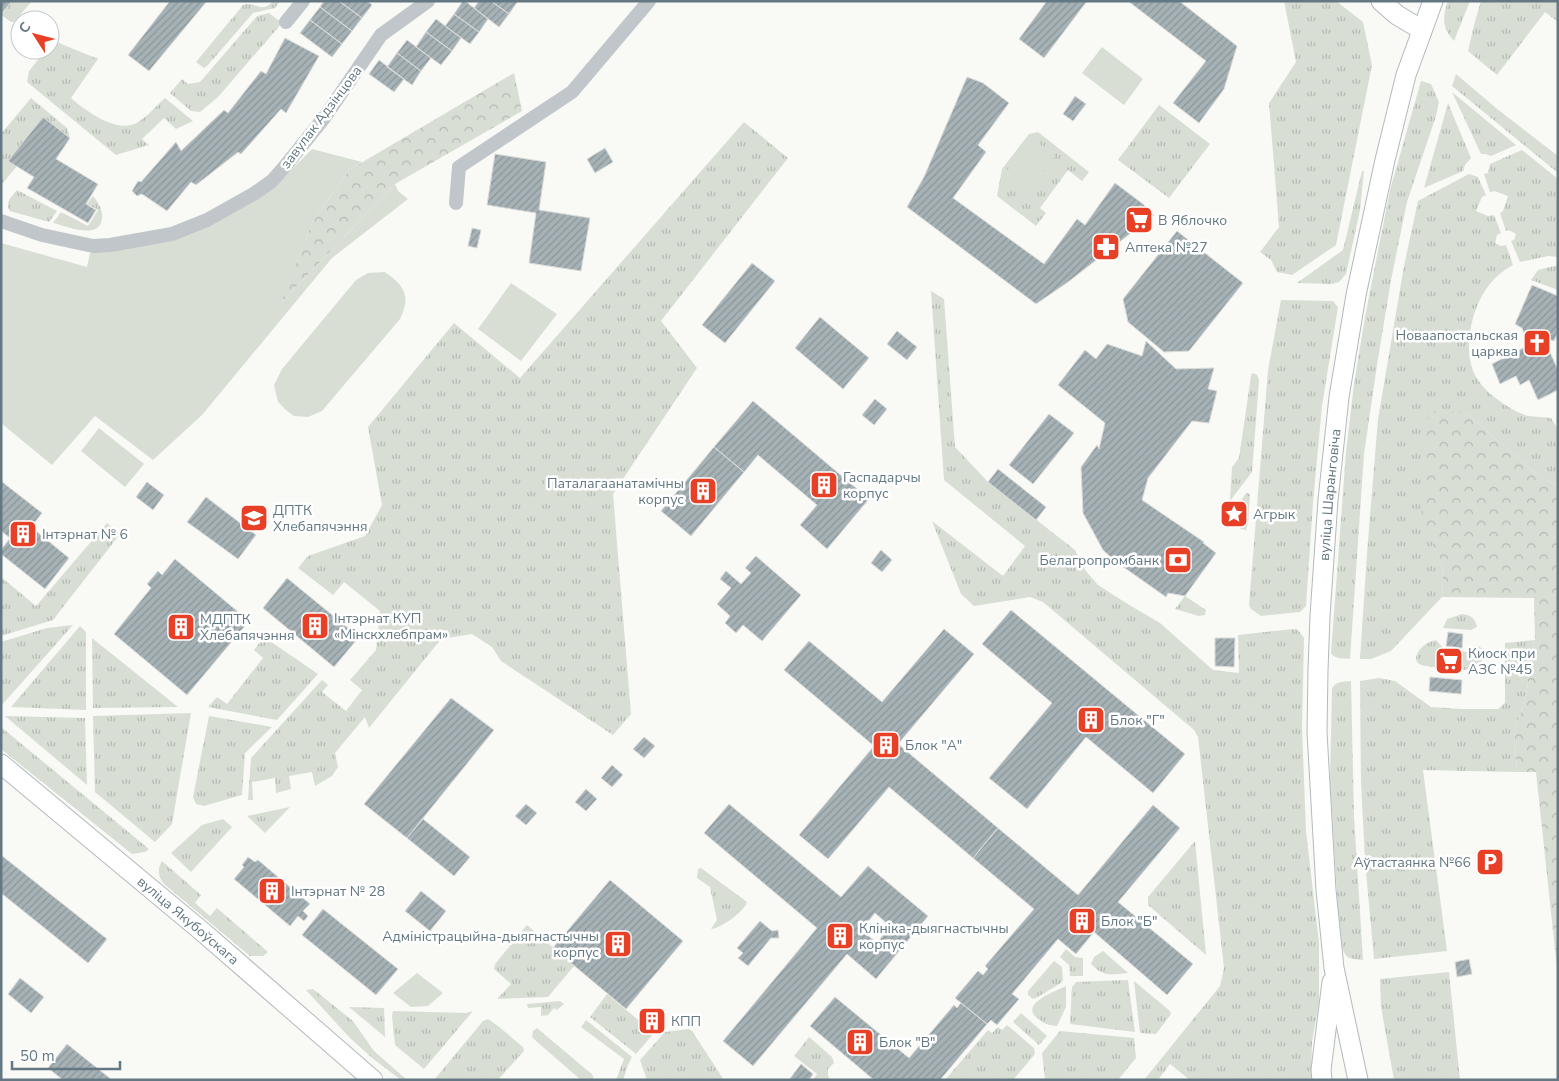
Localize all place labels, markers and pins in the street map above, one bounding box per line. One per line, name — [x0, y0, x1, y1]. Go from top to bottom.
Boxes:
supermarket icon: В Яблочко — [1124, 205, 1154, 235]
place label: В Яблочко — [1158, 211, 1227, 230]
pharmacy icon: Аптека №27 — [1091, 232, 1121, 262]
place label: Аптека №27 — [1125, 238, 1208, 257]
place label: Новаапостальская царква — [1396, 326, 1518, 361]
church icon: Новаапостальская царква — [1522, 328, 1552, 358]
place label: Гаспадарчы корпус — [843, 468, 921, 503]
building icon: Гаспадарчы корпус — [809, 470, 839, 500]
place label: Паталагаанатамічны корпус — [547, 474, 684, 509]
building icon: Паталагаанатамічны корпус — [688, 476, 718, 506]
place icon: Агрык — [1219, 499, 1249, 529]
place label: ДПТК Хлебапячэння — [273, 501, 368, 536]
school or university icon: ДПТК Хлебапячэння — [239, 503, 269, 533]
place label: Агрык — [1253, 505, 1296, 524]
building icon: Інтэрнат № 6 — [8, 519, 38, 549]
place label: Інтэрнат № 6 — [42, 525, 128, 544]
bank icon: Белагропромбанк — [1163, 545, 1193, 575]
place label: Белагропромбанк — [1040, 551, 1160, 570]
place label: Інтэрнат КУП «Мінскхлебпрам» — [334, 609, 448, 644]
place label: МДПТК Хлебапячэння — [200, 610, 295, 645]
building icon: Інтэрнат КУП «Мінскхлебпрам» — [300, 611, 330, 641]
building icon: МДПТК Хлебапячэння — [166, 612, 196, 642]
place label: Киоск при АЗС №45 — [1468, 644, 1535, 679]
supermarket icon: Киоск при АЗС №45 — [1434, 646, 1464, 676]
building icon: Блок "Г" — [1076, 705, 1106, 735]
place label: Блок "Г" — [1110, 711, 1165, 730]
building icon: Блок "А" — [871, 730, 901, 760]
place label: Блок "А" — [905, 736, 962, 755]
parking icon: Аўтастаянка №66 — [1475, 847, 1505, 877]
place label: Аўтастаянка №66 — [1353, 853, 1471, 872]
building icon: Інтэрнат № 28 — [257, 876, 287, 906]
place label: Інтэрнат № 28 — [291, 882, 385, 901]
building icon: Блок "Б" — [1067, 906, 1097, 936]
place label: Блок "Б" — [1101, 912, 1157, 931]
place label: Клініка-дыягнастычны корпус — [859, 919, 1009, 954]
building icon: Клініка-дыягнастычны корпус — [825, 921, 855, 951]
place label: Адміністрацыйна-дыягнастычны корпус — [382, 927, 599, 962]
building icon: Адміністрацыйна-дыягнастычны корпус — [603, 929, 633, 959]
building icon: КПП — [637, 1006, 667, 1036]
place label: КПП — [671, 1012, 701, 1031]
building icon: Блок "В" — [845, 1027, 875, 1057]
place label: Блок "В" — [879, 1033, 936, 1052]

